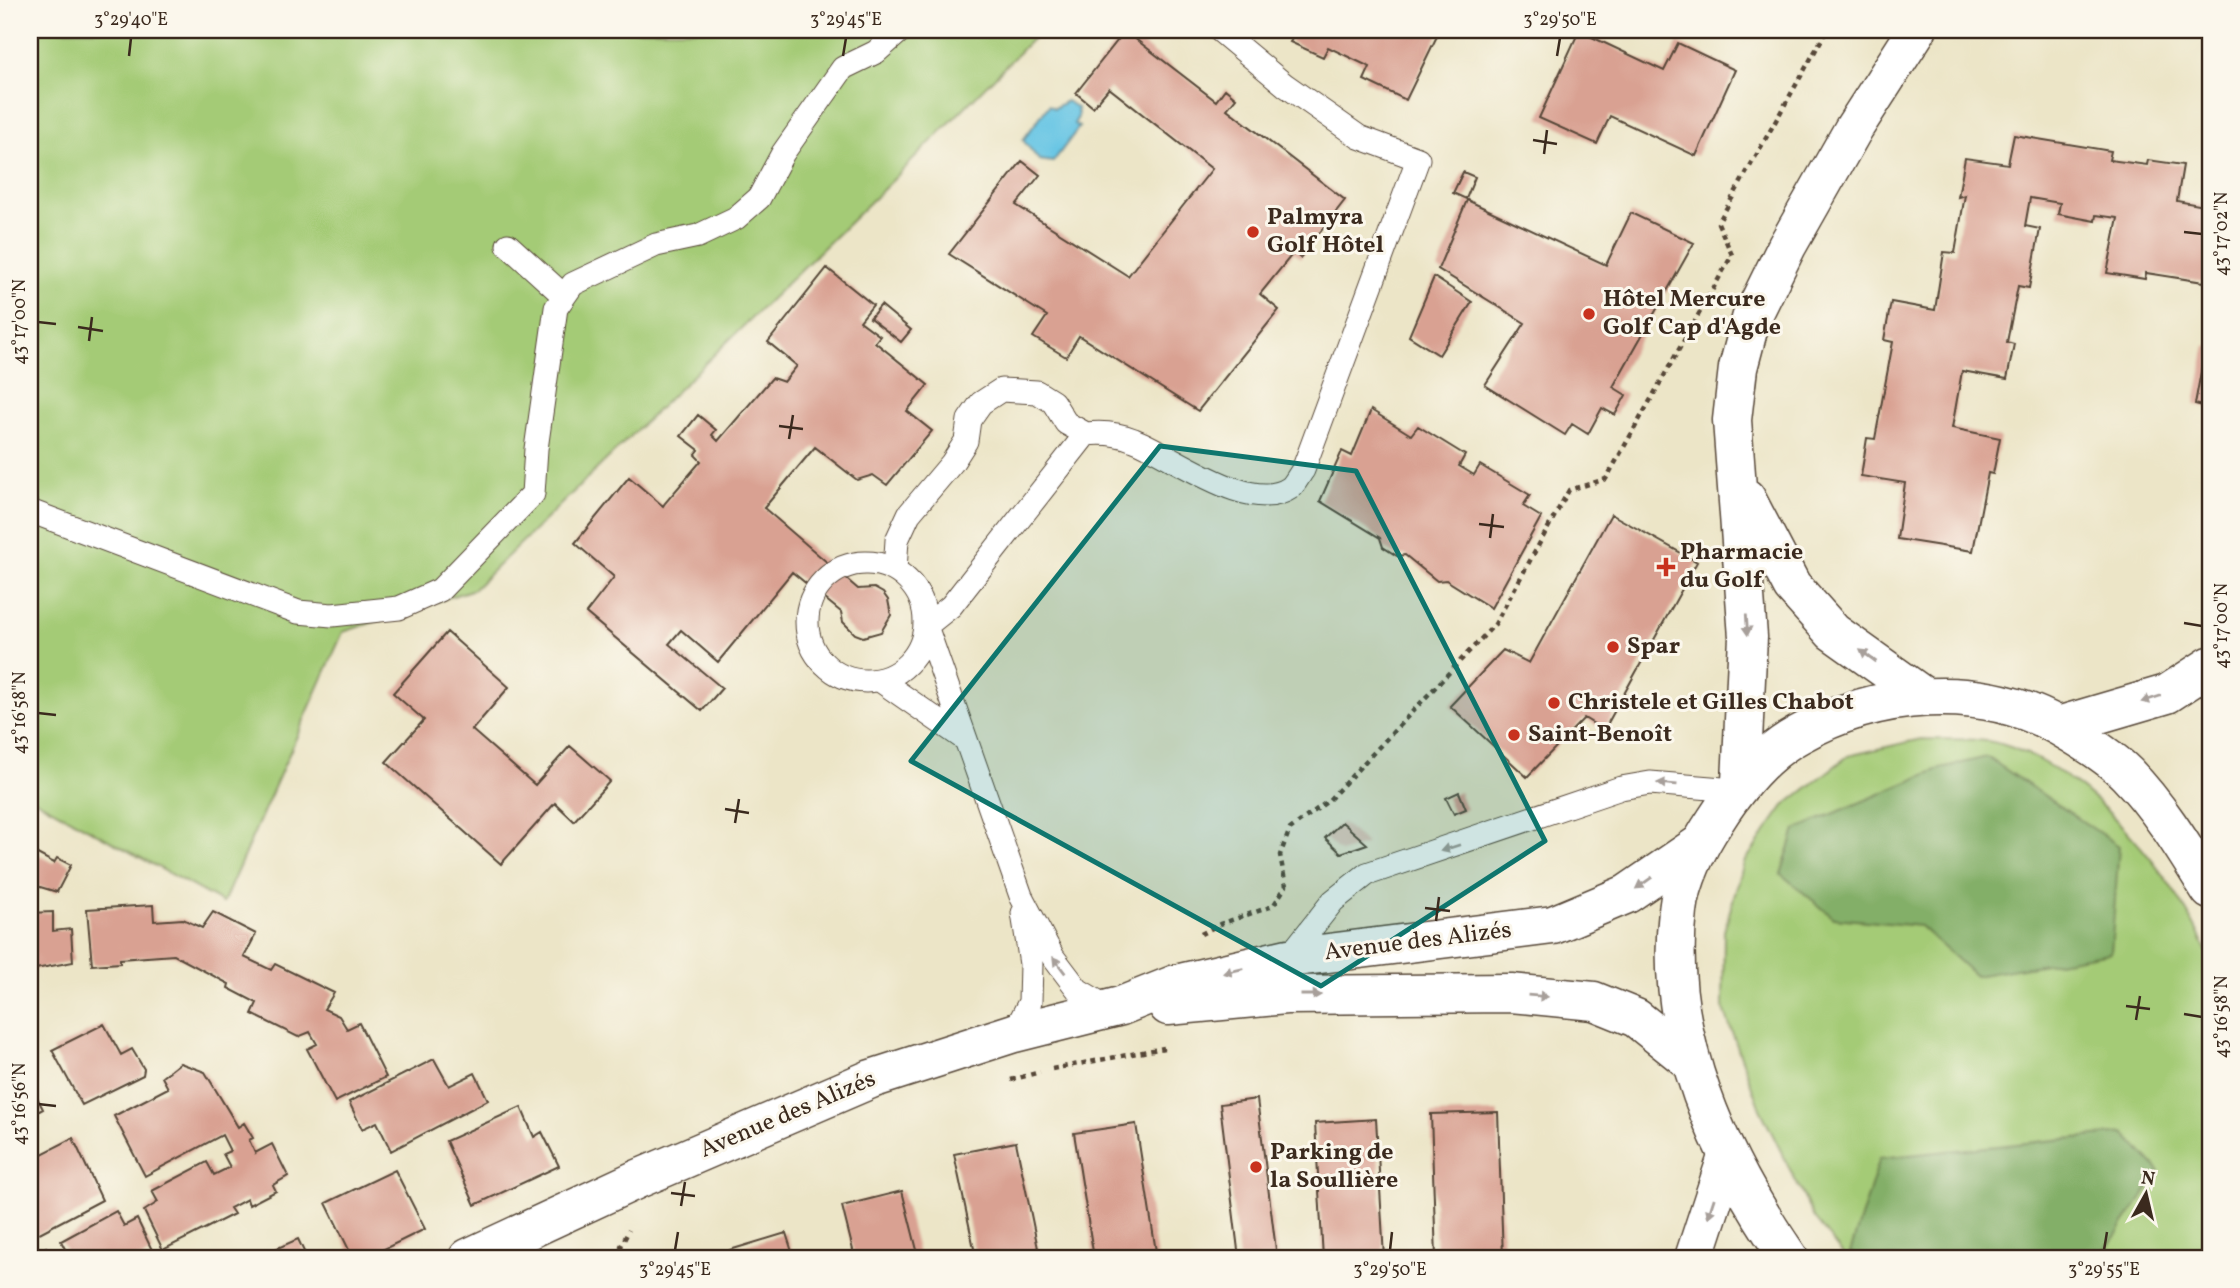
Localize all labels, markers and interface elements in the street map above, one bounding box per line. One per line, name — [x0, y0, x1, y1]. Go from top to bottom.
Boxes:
text: 3°29'40"E — [94, 8, 168, 33]
text: 3°29'45"E — [810, 8, 882, 33]
text: 3°29'50"E — [1523, 8, 1597, 33]
text: 43°17'02"N — [2210, 192, 2235, 276]
place label: Palmyra Golf Hôtel — [1267, 201, 1384, 263]
marker: Palmyra Golf Hôtel — [1245, 224, 1261, 240]
text: 43°17'00"N — [8, 279, 33, 365]
place label: Hôtel Mercure Golf Cap d'Agde — [1603, 283, 1781, 345]
marker: Hôtel Mercure Golf Cap d'Agde — [1581, 306, 1597, 322]
place label: Pharmacie du Golf — [1680, 536, 1803, 598]
marker: Pharmacie du Golf — [1658, 559, 1674, 575]
text: 43°17'00"N — [2210, 583, 2235, 669]
one-way arrow — [1742, 615, 1753, 637]
place label: Spar — [1627, 630, 1680, 664]
marker: Spar — [1605, 639, 1621, 655]
one-way arrow — [1859, 650, 1877, 664]
text: 43°16'58"N — [8, 672, 33, 754]
place label: Christele et Gilles Chabot — [1568, 686, 1854, 720]
one-way arrow — [2140, 694, 2161, 705]
marker: Christele et Gilles Chabot — [1546, 695, 1562, 711]
place label: Saint-Benoît — [1528, 718, 1672, 752]
marker: Saint-Benoît — [1506, 727, 1522, 743]
one-way arrow — [1656, 778, 1678, 789]
one-way arrow — [1440, 843, 1461, 854]
one-way arrow — [1635, 876, 1653, 890]
street label: Avenue des Alizés — [1322, 914, 1514, 970]
one-way arrow — [1052, 956, 1066, 974]
one-way arrow — [1222, 966, 1244, 977]
text: 43°16'58"N — [2210, 976, 2235, 1058]
one-way arrow — [1300, 989, 1322, 1001]
one-way arrow — [1528, 991, 1550, 1002]
text: 43°16'56"N — [8, 1063, 33, 1145]
street label: Avenue des Alizés — [695, 1063, 881, 1167]
place label: Parking de la Soullière — [1270, 1136, 1398, 1198]
north arrow — [2110, 1158, 2180, 1228]
marker: Parking de la Soullière — [1248, 1159, 1264, 1175]
text: N — [2139, 1165, 2157, 1193]
one-way arrow — [1705, 1197, 1715, 1218]
text: 3°29'45"E — [639, 1258, 711, 1283]
text: 3°29'50"E — [1353, 1258, 1427, 1283]
text: 3°29'55"E — [2068, 1258, 2140, 1283]

